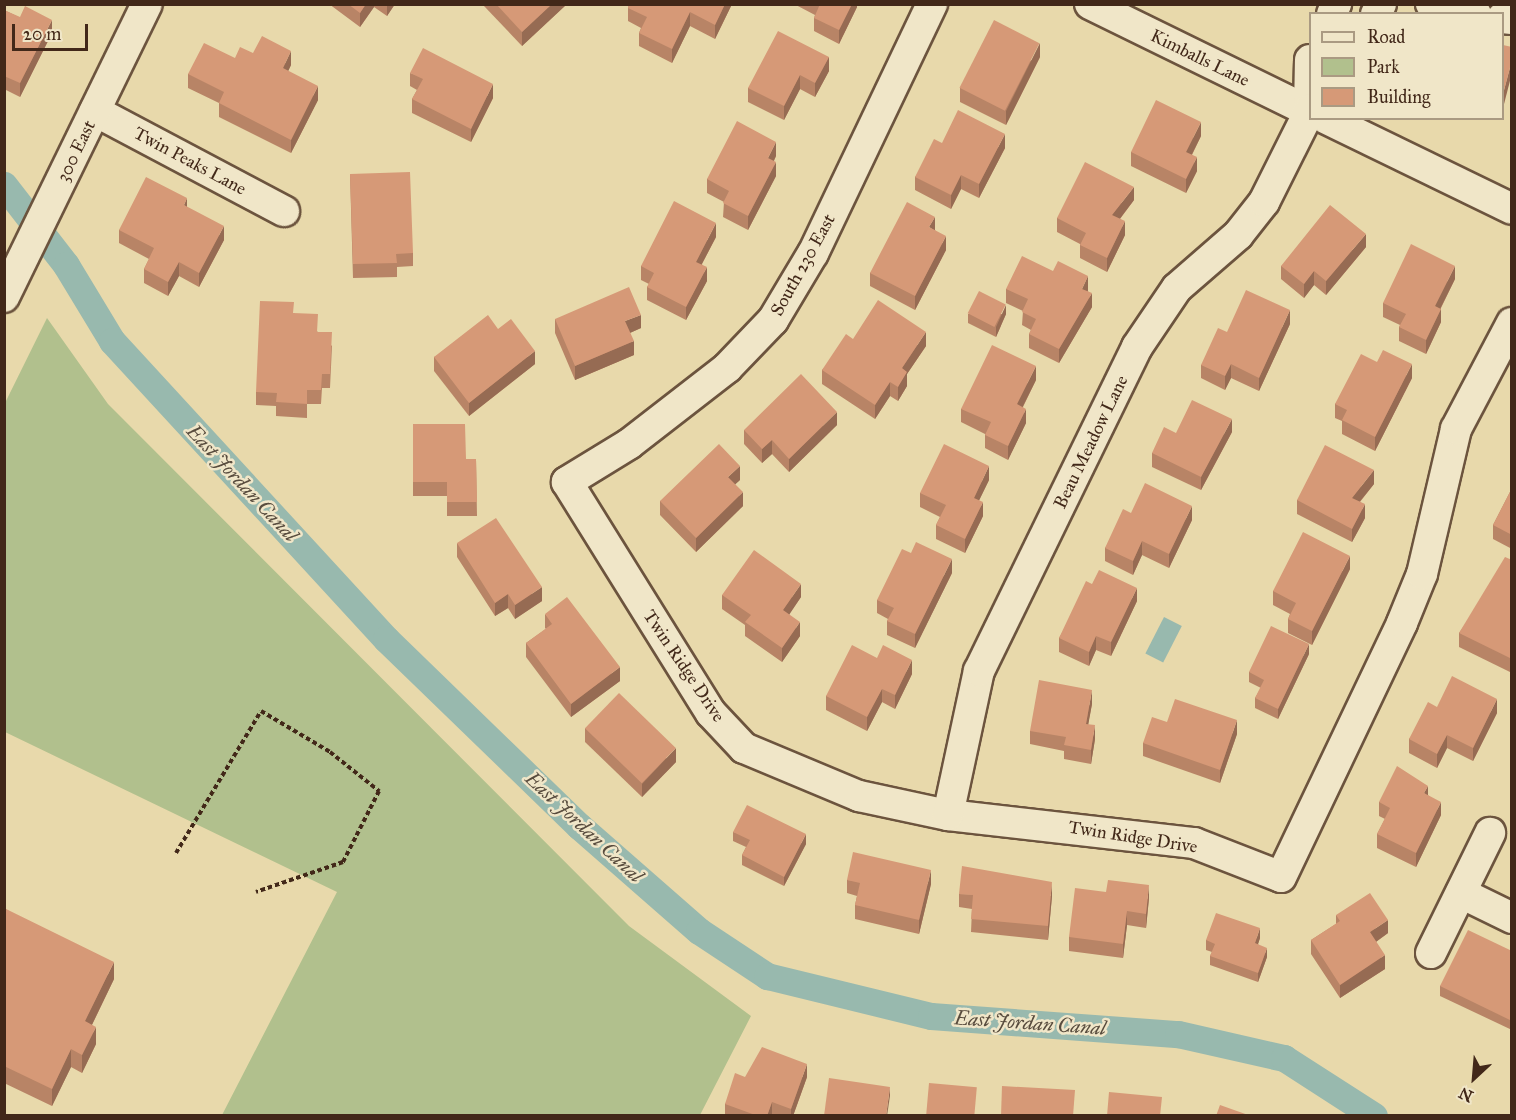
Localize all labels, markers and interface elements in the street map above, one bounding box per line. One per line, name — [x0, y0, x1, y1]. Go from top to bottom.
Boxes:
scale bar — [15, 12, 92, 50]
legend — [1309, 12, 1504, 120]
text: 20 m — [23, 23, 61, 45]
street label: Kimballs Lane — [1147, 25, 1253, 91]
text: Road — [1367, 26, 1405, 48]
text: Park — [1367, 56, 1400, 78]
text: Building — [1367, 86, 1430, 108]
street label: 300 East — [52, 117, 100, 185]
street label: Twin Peaks Lane — [130, 122, 250, 200]
street label: South 230 East — [766, 210, 840, 320]
street label: Beau Meadow Lane — [1049, 372, 1133, 512]
water label: East Jordan Canal — [181, 419, 303, 547]
street label: Twin Ridge Drive — [639, 606, 729, 726]
water label: East Jordan Canal — [520, 766, 648, 888]
street label: Twin Ridge Drive — [1067, 816, 1199, 858]
water label: East Jordan Canal — [953, 1006, 1107, 1040]
north arrow — [1444, 1048, 1504, 1108]
text: N — [1456, 1083, 1476, 1106]

